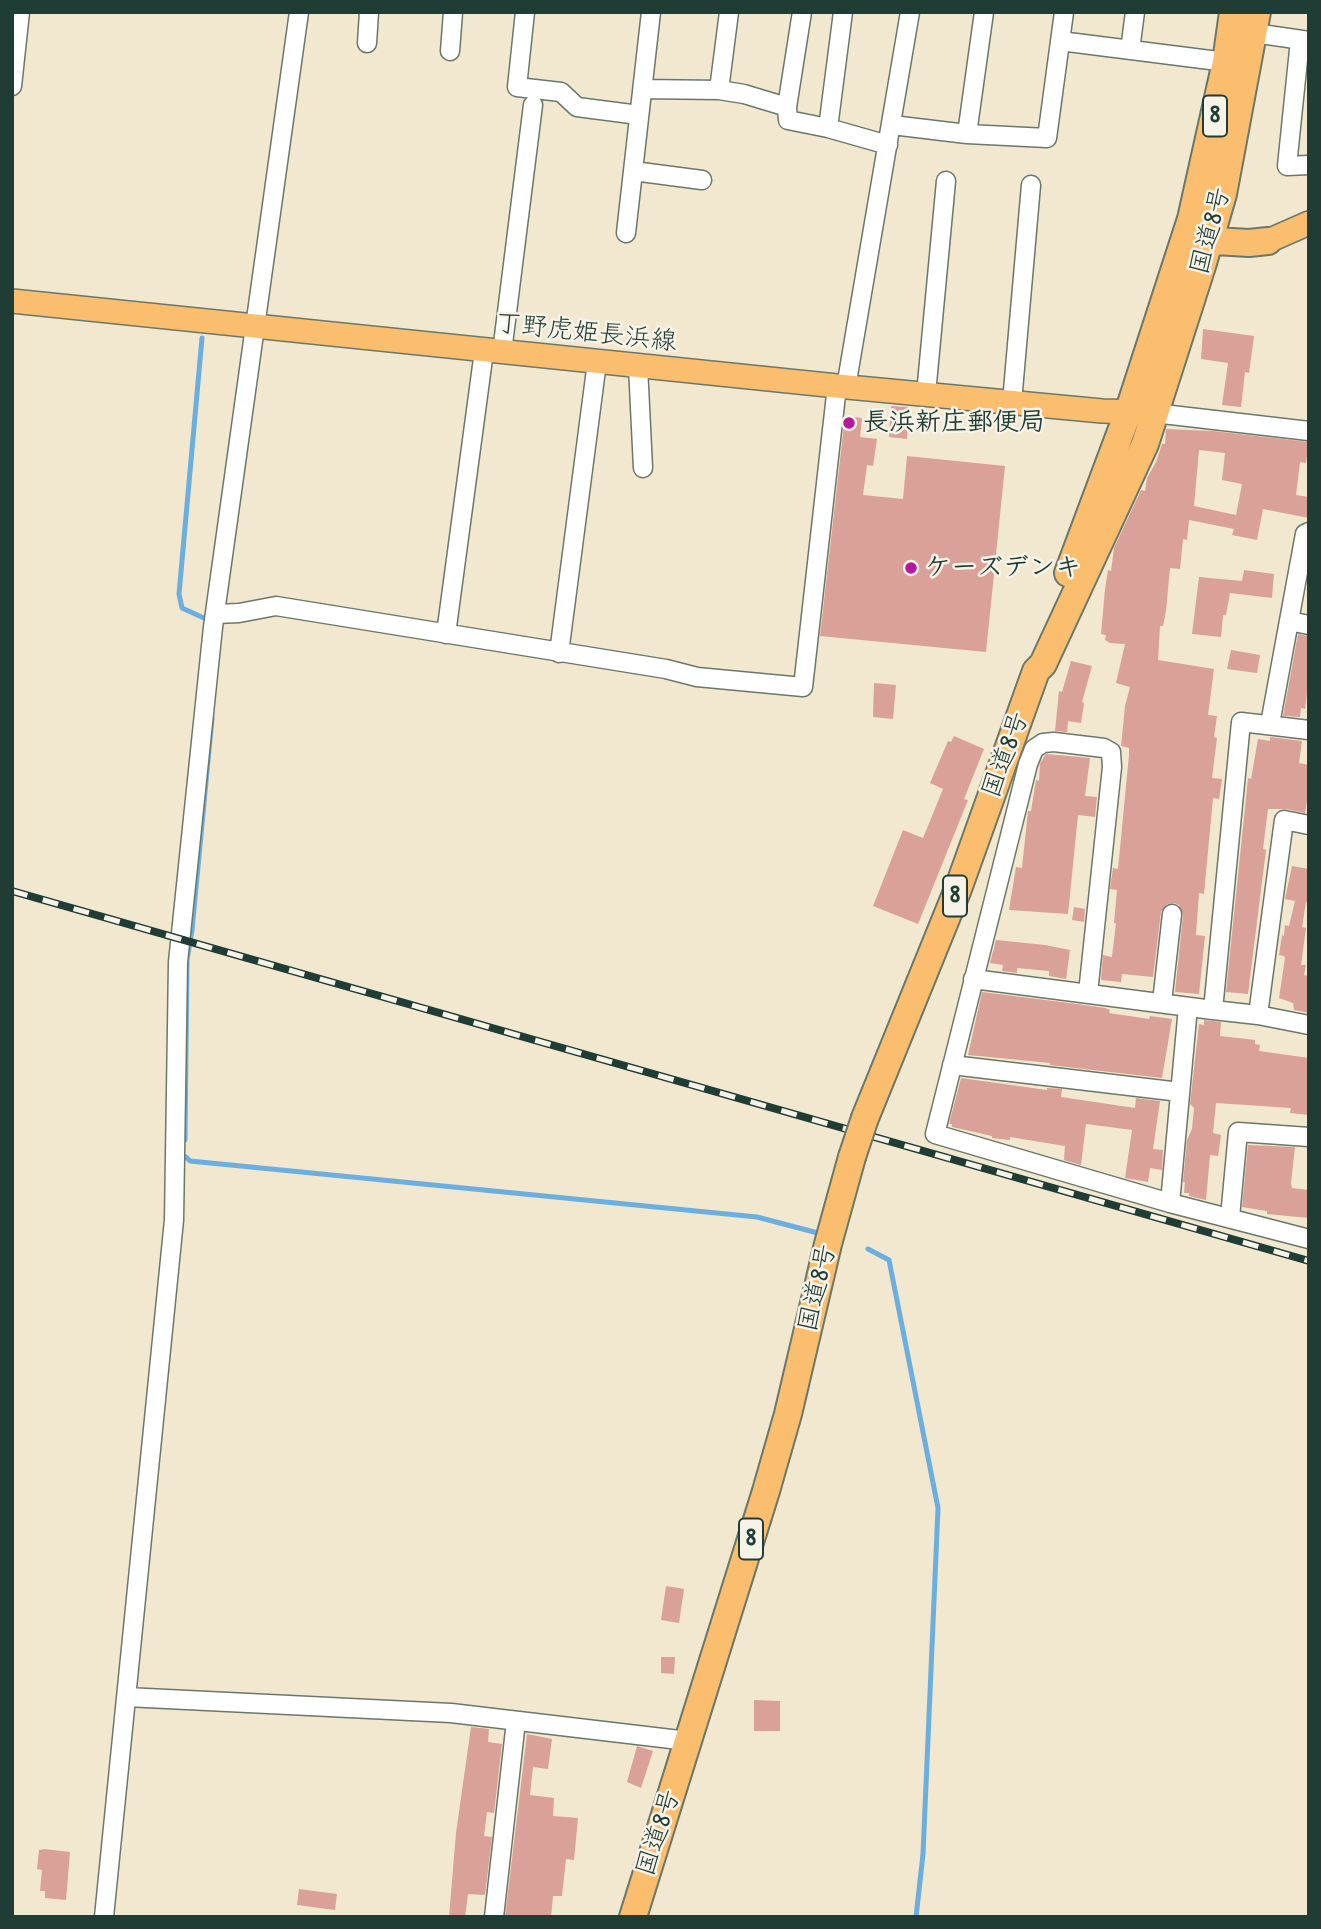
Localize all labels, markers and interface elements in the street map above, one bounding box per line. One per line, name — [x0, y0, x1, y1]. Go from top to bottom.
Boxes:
road number: 8 — [1203, 96, 1227, 136]
street label: 国道8号 — [1184, 184, 1238, 278]
street label: 丁野虎姫長浜線 — [494, 308, 678, 358]
place label: 長浜新庄郵便局 — [863, 407, 1045, 439]
marker: 長浜新庄郵便局 — [841, 415, 857, 431]
place label: ケーズデンキ — [925, 552, 1081, 584]
marker: ケーズデンキ — [903, 560, 919, 576]
street label: 国道8号 — [976, 708, 1036, 802]
road number: 8 — [943, 876, 967, 916]
street label: 国道8号 — [793, 1241, 843, 1335]
road number: 8 — [739, 1518, 763, 1560]
street label: 国道8号 — [630, 1786, 688, 1880]

